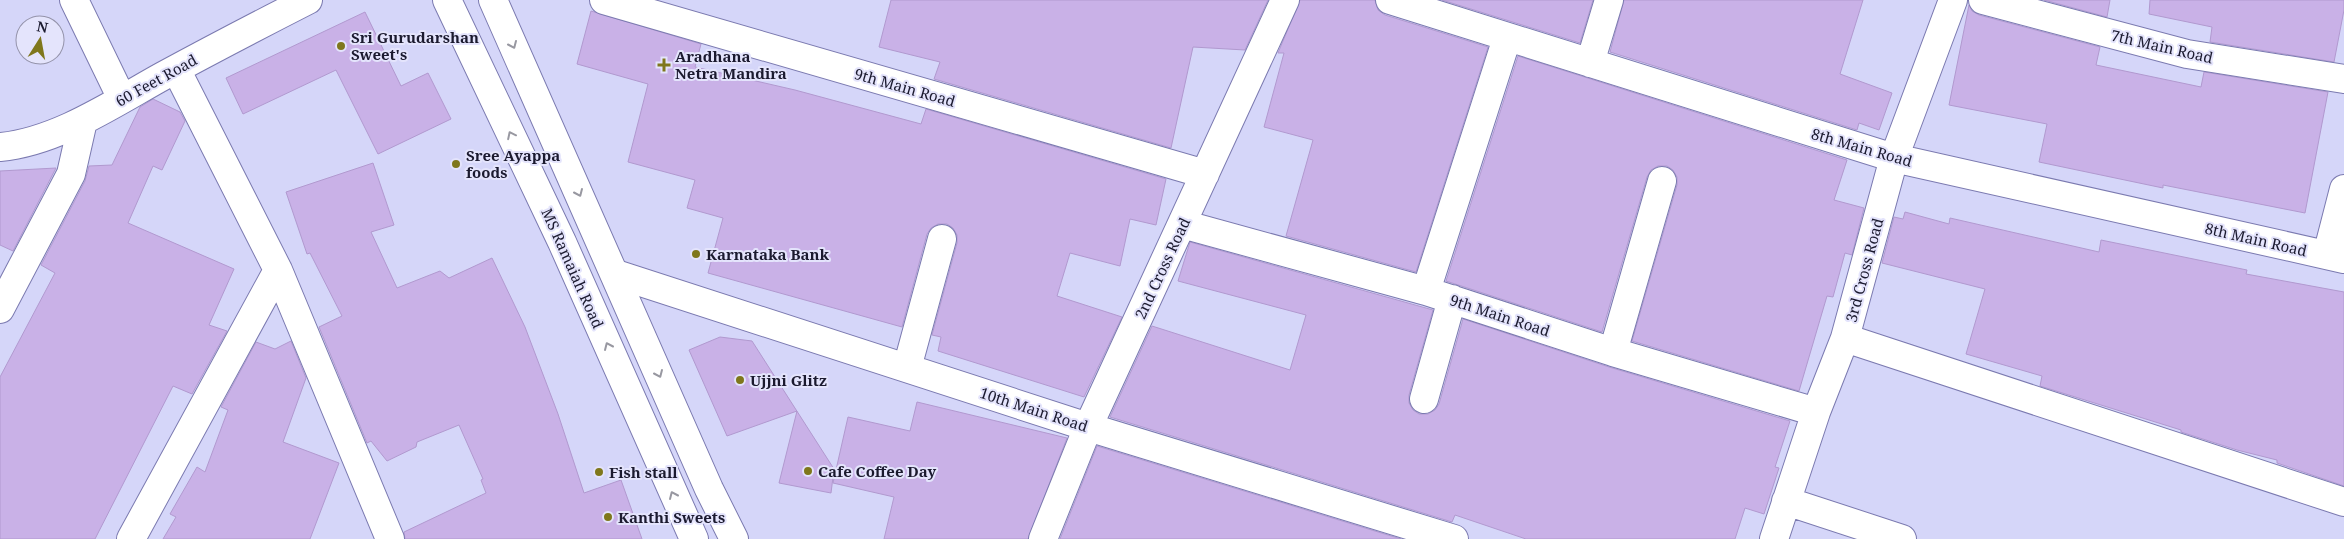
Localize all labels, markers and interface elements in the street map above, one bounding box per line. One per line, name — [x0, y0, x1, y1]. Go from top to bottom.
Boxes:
north arrow — [15, 15, 65, 65]
text: N — [35, 16, 50, 37]
street label: 7th Main Road — [2109, 25, 2215, 67]
place label: Sri Gurudarshan Sweet's — [351, 27, 479, 64]
marker: Sri Gurudarshan Sweet's — [335, 40, 347, 52]
one-way arrow — [507, 40, 518, 49]
place label: Aradhana Netra Mandira — [675, 46, 787, 83]
street label: 60 Feet Road — [112, 49, 200, 111]
marker: Aradhana Netra Mandira — [657, 58, 671, 72]
street label: 9th Main Road — [852, 63, 958, 111]
street label: 8th Main Road — [1809, 123, 1915, 171]
one-way arrow — [507, 131, 517, 140]
place label: Sree Ayappa foods — [466, 145, 560, 182]
marker: Sree Ayappa foods — [450, 158, 462, 170]
one-way arrow — [573, 188, 584, 197]
street label: MS Ramaiah Road — [537, 205, 609, 331]
street label: 2nd Cross Road — [1130, 214, 1194, 322]
street label: 3rd Cross Road — [1840, 216, 1888, 324]
street label: 8th Main Road — [2203, 218, 2309, 260]
place label: Karnataka Bank — [706, 244, 829, 264]
marker: Karnataka Bank — [690, 248, 702, 260]
street label: 9th Main Road — [1447, 289, 1553, 341]
one-way arrow — [603, 342, 614, 351]
one-way arrow — [653, 369, 664, 378]
place label: Ujjni Glitz — [750, 370, 827, 390]
marker: Ujjni Glitz — [734, 374, 746, 386]
street label: 10th Main Road — [977, 382, 1091, 436]
place label: Cafe Coffee Day — [818, 461, 937, 481]
place label: Fish stall — [609, 462, 678, 482]
marker: Cafe Coffee Day — [802, 465, 814, 477]
marker: Fish stall — [593, 466, 605, 478]
one-way arrow — [669, 491, 680, 500]
place label: Kanthi Sweets — [618, 507, 725, 527]
marker: Kanthi Sweets — [602, 511, 614, 523]

